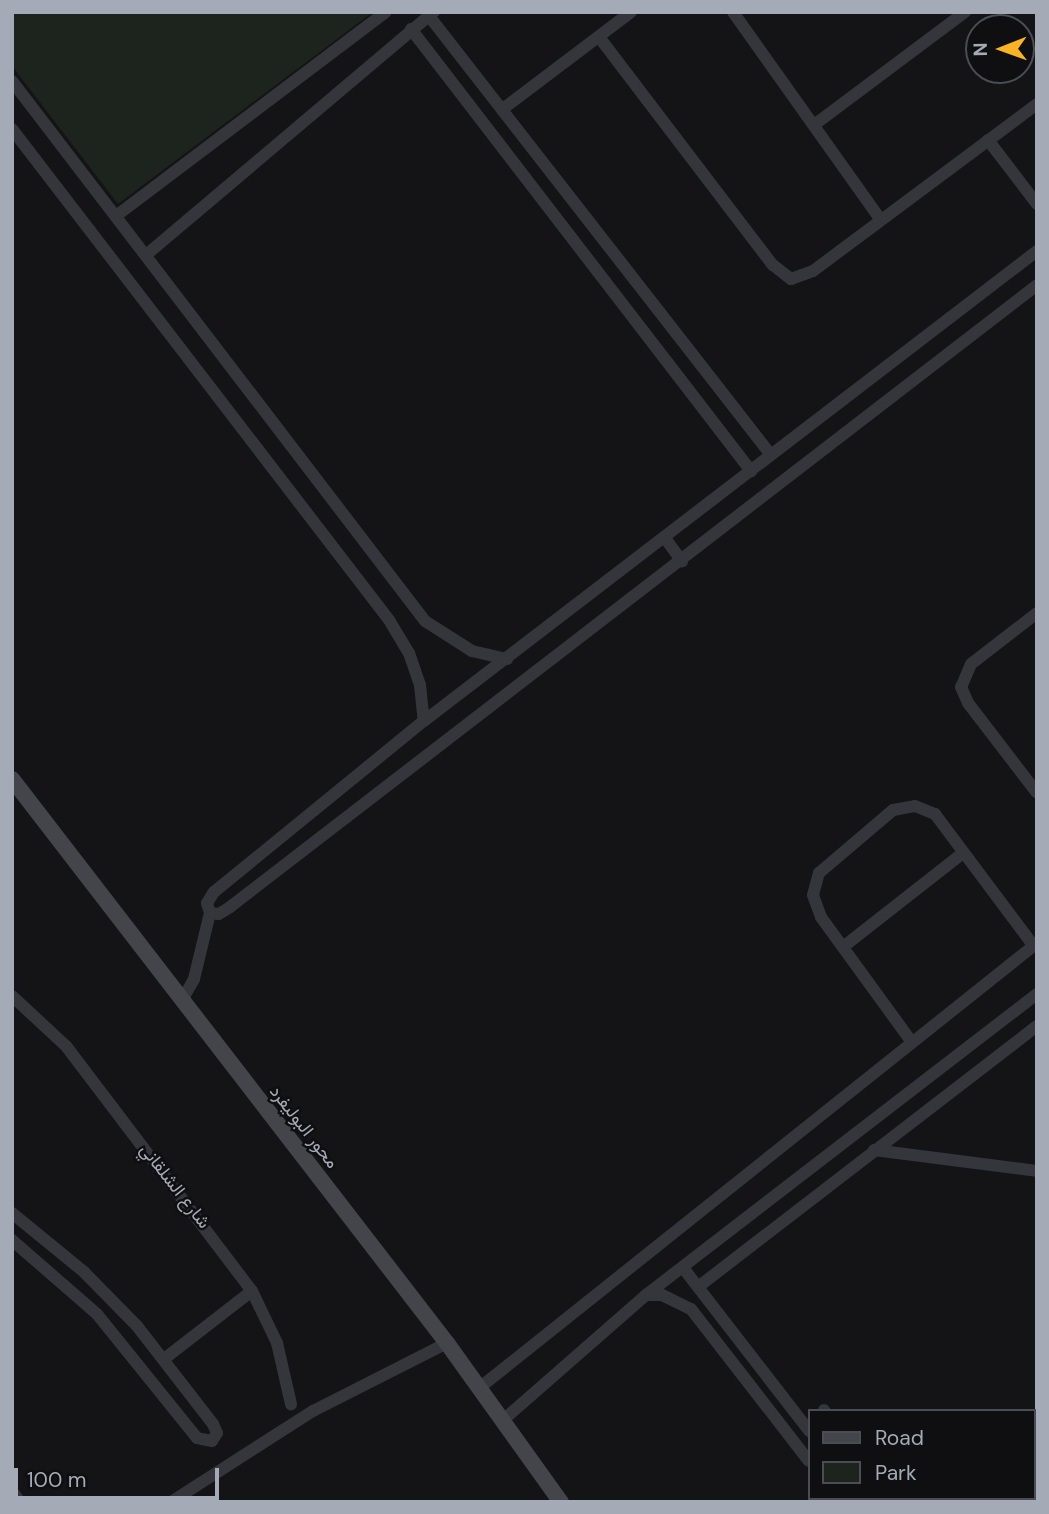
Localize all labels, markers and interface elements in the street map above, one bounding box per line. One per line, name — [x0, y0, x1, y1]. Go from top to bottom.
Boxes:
north arrow — [965, 14, 1035, 84]
text: N — [968, 42, 993, 56]
street label: محور البوليفرد — [265, 1081, 343, 1173]
street label: شارع الشلقاني — [135, 1139, 215, 1233]
legend — [808, 1409, 1035, 1500]
text: Road — [875, 1424, 924, 1452]
scale bar — [18, 1454, 222, 1498]
text: Park — [875, 1459, 916, 1487]
text: 100 m — [27, 1466, 87, 1494]

